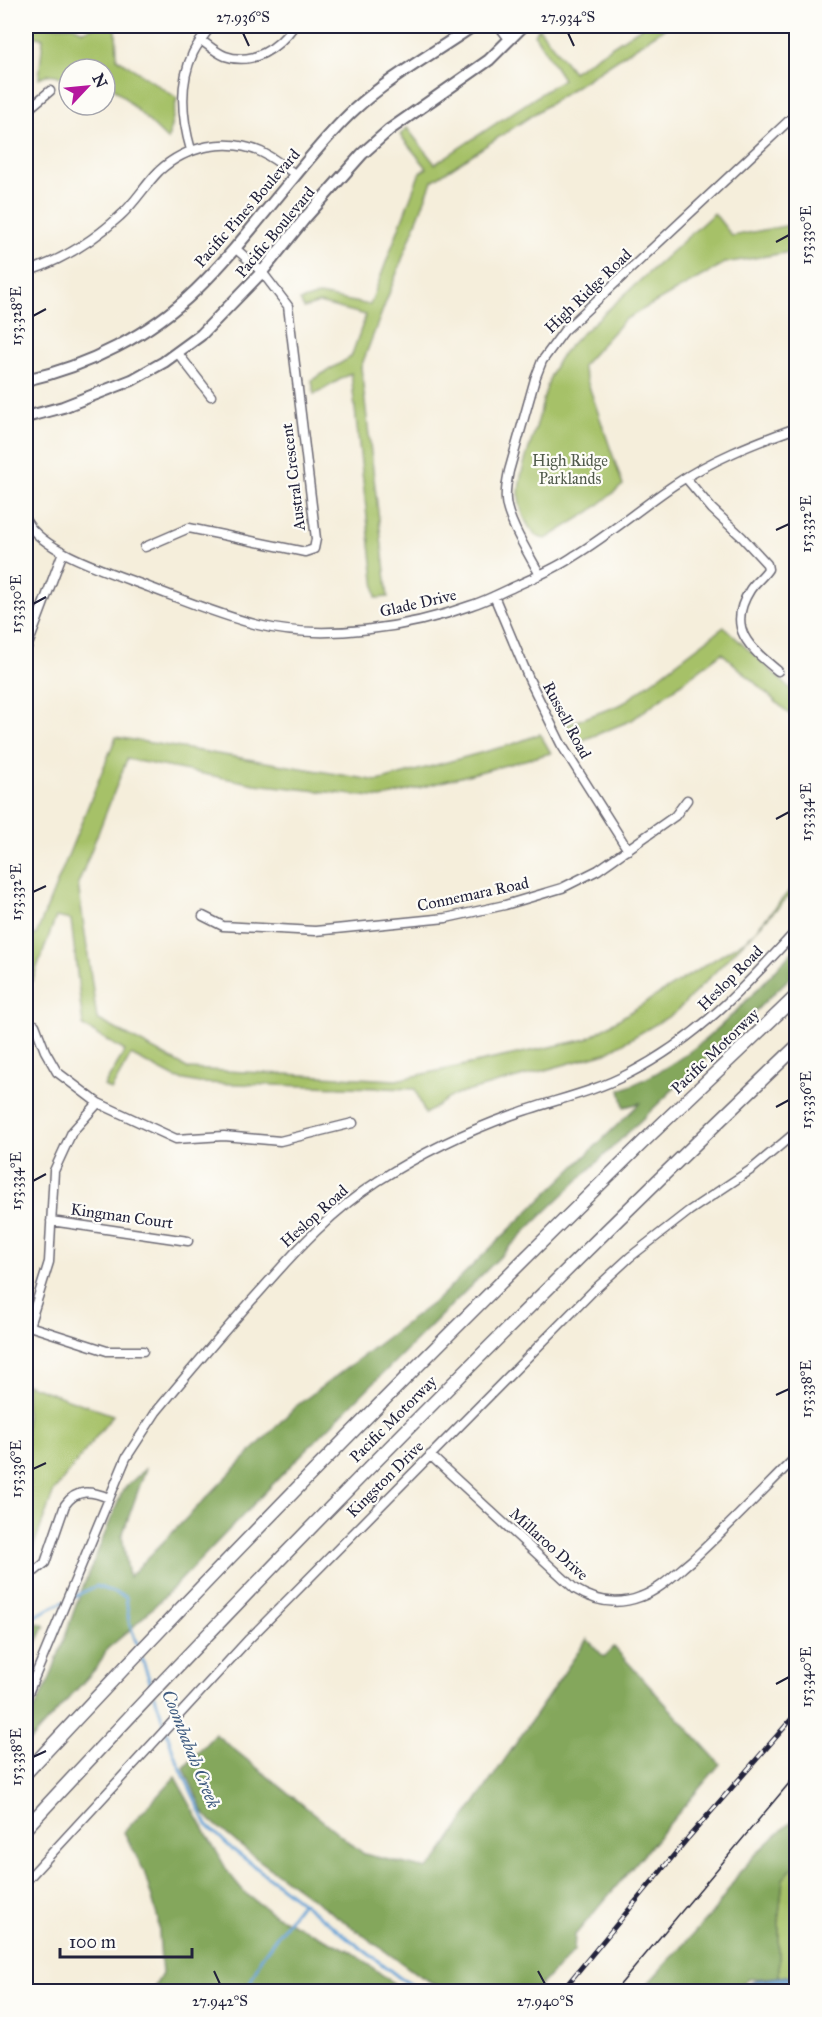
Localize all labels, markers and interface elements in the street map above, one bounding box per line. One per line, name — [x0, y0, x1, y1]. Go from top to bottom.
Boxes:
text: 27.936°S — [216, 8, 270, 26]
text: 27.934°S — [541, 8, 595, 26]
north arrow — [57, 57, 117, 117]
text: N — [89, 70, 112, 91]
street label: Pacific Pines Boulevard — [190, 145, 304, 271]
street label: Pacific Boulevard — [231, 183, 319, 281]
text: 153.330°E — [797, 205, 815, 264]
street label: High Ridge Road — [541, 245, 636, 338]
text: 153.328°E — [7, 286, 25, 346]
street label: Austral Crescent — [277, 422, 309, 533]
park label: High Ridge Parklands — [532, 451, 608, 488]
text: 153.332°E — [797, 495, 815, 553]
text: 153.330°E — [7, 574, 25, 633]
street label: Glade Drive — [378, 585, 458, 621]
street label: Russell Road — [539, 678, 595, 762]
text: 153.334°E — [797, 783, 815, 841]
text: 153.332°E — [7, 863, 25, 921]
street label: Connemara Road — [415, 873, 531, 915]
street label: Heslop Road — [694, 942, 766, 1014]
street label: Pacific Motorway — [667, 1004, 763, 1098]
text: 153.336°E — [797, 1071, 815, 1129]
text: 153.334°E — [7, 1152, 25, 1210]
street label: Heslop Road — [276, 1181, 352, 1251]
street label: Kingman Court — [69, 1199, 175, 1234]
text: 153.338°E — [797, 1360, 815, 1418]
street label: Pacific Motorway — [346, 1371, 441, 1466]
street label: Kingston Drive — [343, 1436, 428, 1522]
text: 153.336°E — [7, 1440, 25, 1498]
street label: Millaroo Drive — [506, 1504, 592, 1584]
text: 153.340°E — [797, 1646, 815, 1708]
water label: Coombabah Creek — [157, 1686, 225, 1812]
text: 153.338°E — [7, 1728, 25, 1786]
scale bar — [60, 1921, 192, 1959]
text: 100 m — [69, 1931, 116, 1953]
text: 27.942°S — [192, 1992, 248, 2010]
text: 27.940°S — [516, 1992, 574, 2010]

